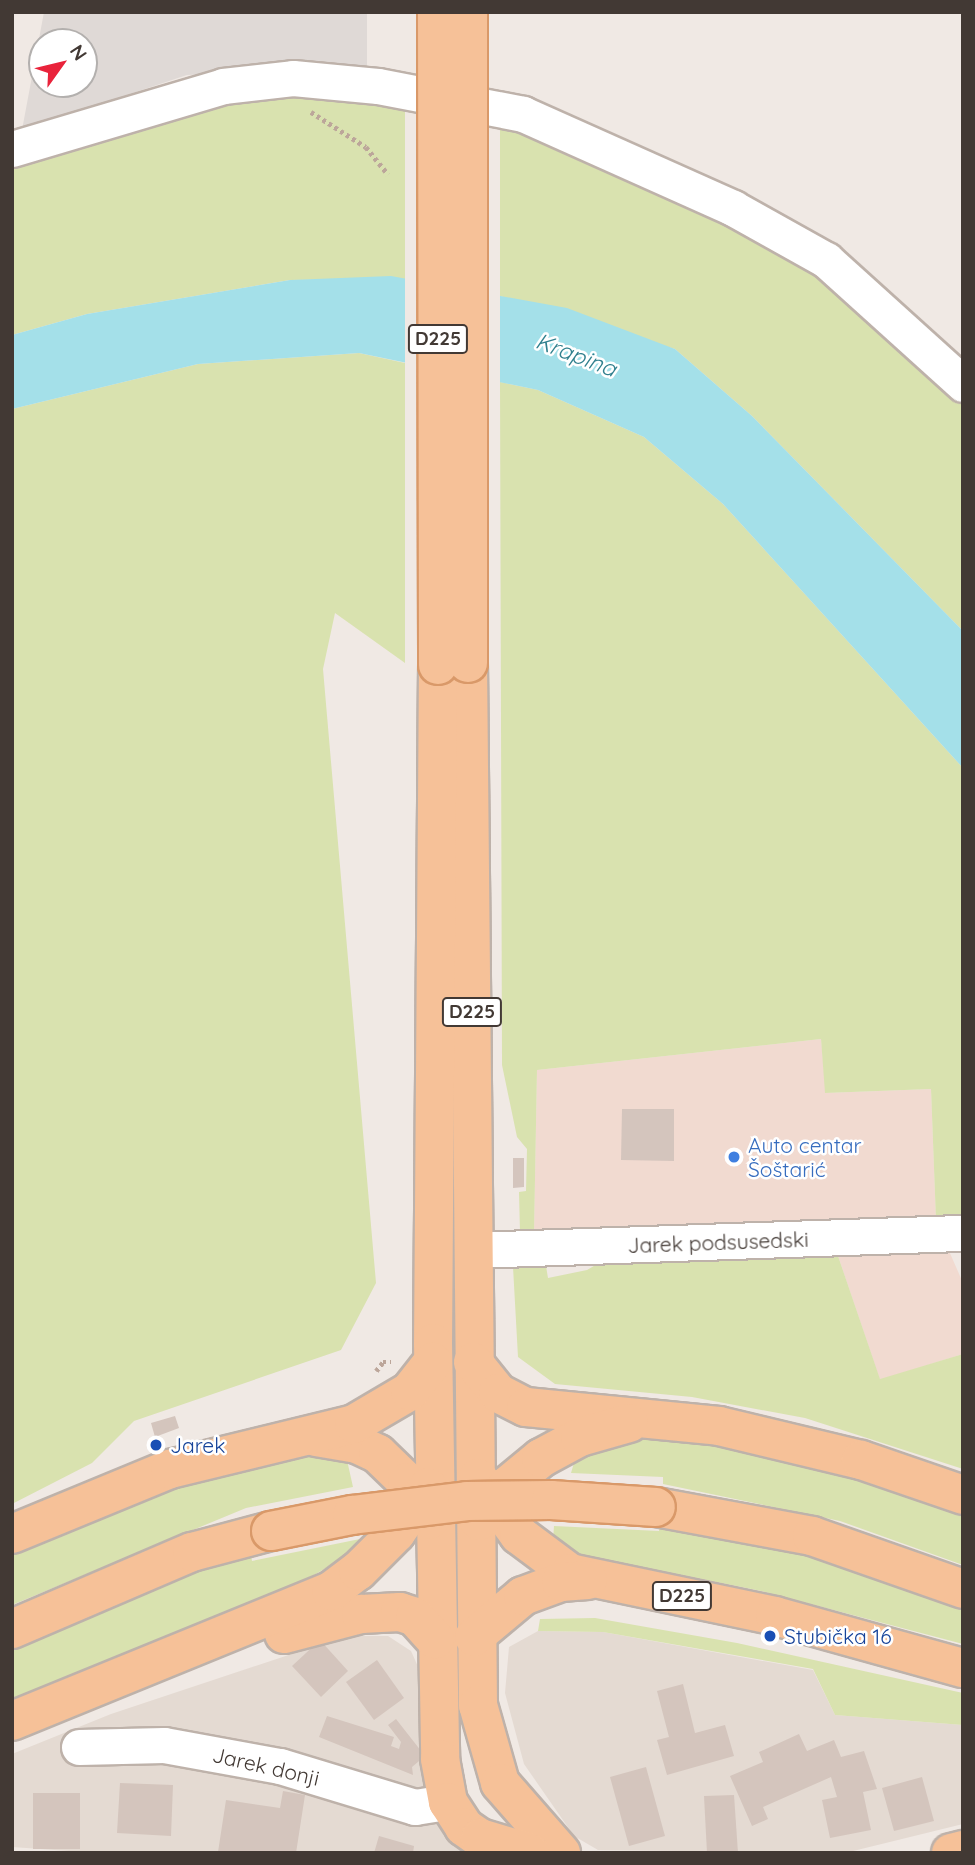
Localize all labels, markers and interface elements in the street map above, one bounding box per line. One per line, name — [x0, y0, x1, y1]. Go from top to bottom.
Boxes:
north arrow — [28, 28, 98, 98]
text: N — [65, 40, 93, 65]
road number: D225 — [406, 324, 470, 354]
water label: Krapina — [532, 327, 620, 383]
road number: D225 — [440, 996, 504, 1028]
place label: Auto centar Šoštarić — [748, 1132, 862, 1182]
marker: Auto centar Šoštarić — [726, 1149, 742, 1165]
street label: Jarek podsusedski — [627, 1226, 809, 1258]
place label: Jarek — [170, 1432, 225, 1458]
marker: Jarek — [148, 1437, 164, 1453]
road number: D225 — [650, 1580, 714, 1612]
place label: Stubička 16 — [784, 1623, 892, 1649]
marker: Stubička 16 — [762, 1628, 778, 1644]
street label: Jarek donji — [210, 1741, 322, 1791]

